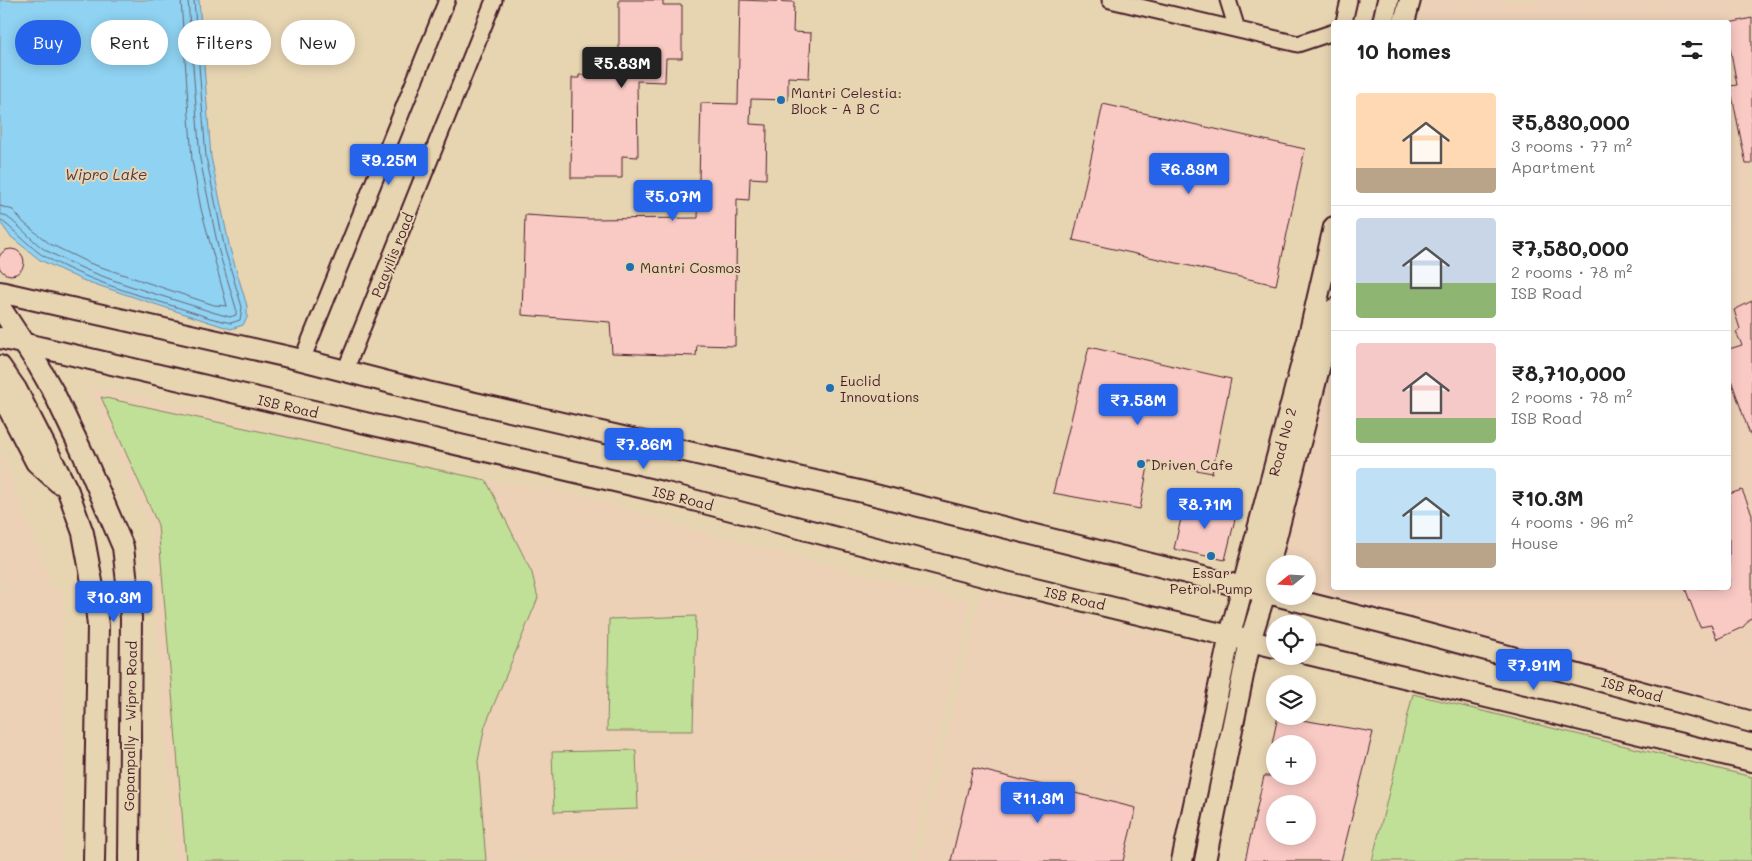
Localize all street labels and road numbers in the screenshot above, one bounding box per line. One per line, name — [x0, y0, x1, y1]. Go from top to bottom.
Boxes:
street label: Paayilis road — [366, 210, 418, 300]
street label: ISB Road — [256, 390, 320, 422]
street label: Road No 2 — [1264, 406, 1300, 478]
street label: ISB Road — [651, 481, 716, 515]
street label: ISB Road — [1043, 582, 1107, 614]
street label: Gopanpally - Wipro Road — [119, 641, 141, 811]
street label: ISB Road — [1600, 672, 1665, 706]

